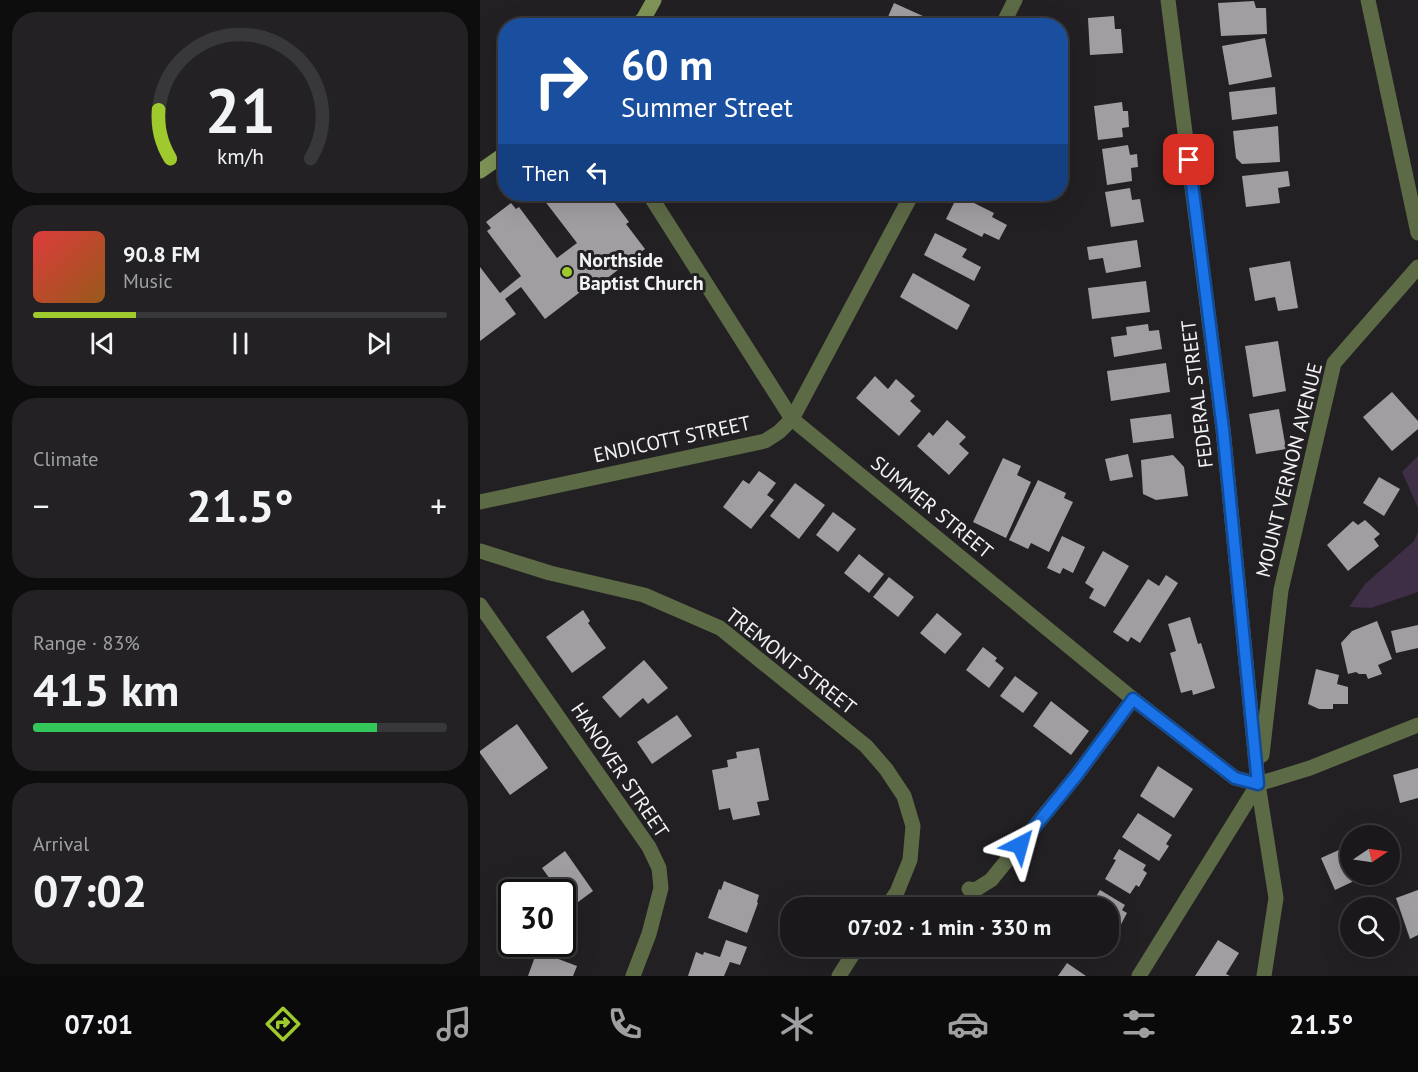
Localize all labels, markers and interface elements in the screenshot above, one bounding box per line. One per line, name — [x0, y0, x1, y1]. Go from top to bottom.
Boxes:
text: 60 m — [621, 37, 713, 92]
icon: right — [522, 42, 600, 120]
text: 21 — [205, 70, 275, 151]
text: Summer Street — [621, 90, 793, 124]
pin — [1163, 134, 1214, 185]
text: km/h — [216, 143, 263, 171]
icon: arrive — [1172, 143, 1205, 176]
icon: left — [581, 156, 614, 189]
text: Then — [522, 159, 569, 187]
text: 90.8 FM — [123, 240, 200, 268]
place label: Northside Baptist Church — [579, 247, 704, 296]
marker: Northside Baptist Church — [560, 265, 574, 279]
text: Music — [123, 268, 172, 294]
street label: FEDERAL STREET — [1175, 318, 1219, 470]
icon: previous — [86, 327, 119, 360]
icon: pause — [224, 327, 257, 360]
icon: next — [362, 327, 395, 360]
street label: MOUNT VERNON AVENUE — [1250, 360, 1328, 580]
street label: ENDICOTT STREET — [591, 410, 753, 468]
text: Climate — [33, 446, 99, 472]
street label: SUMMER STREET — [866, 450, 998, 564]
text: 21.5° — [186, 476, 294, 534]
text: − — [33, 484, 50, 527]
text: + — [430, 484, 447, 527]
street label: TREMONT STREET — [721, 602, 861, 720]
text: Range · 83% — [33, 630, 140, 656]
text: 415 km — [33, 660, 179, 718]
street label: HANOVER STREET — [565, 698, 675, 842]
position arrow — [988, 813, 1052, 877]
north arrow — [1340, 825, 1400, 885]
map controls — [1340, 825, 1400, 957]
text: Arrival — [33, 831, 89, 857]
text: 07:02 — [33, 861, 147, 919]
speed limit sign: 30 — [498, 879, 576, 957]
button: search — [1340, 897, 1400, 957]
text: 07:02 · 1 min · 330 m — [848, 913, 1051, 941]
icon: directions — [262, 1003, 304, 1045]
icon: music — [433, 1003, 475, 1045]
icon: phone — [604, 1003, 646, 1045]
icon: climate — [776, 1003, 818, 1045]
icon: car — [947, 1003, 989, 1045]
icon: filters — [1118, 1003, 1160, 1045]
text: 07:01 — [65, 1007, 133, 1041]
text: 21.5° — [1289, 1007, 1353, 1041]

